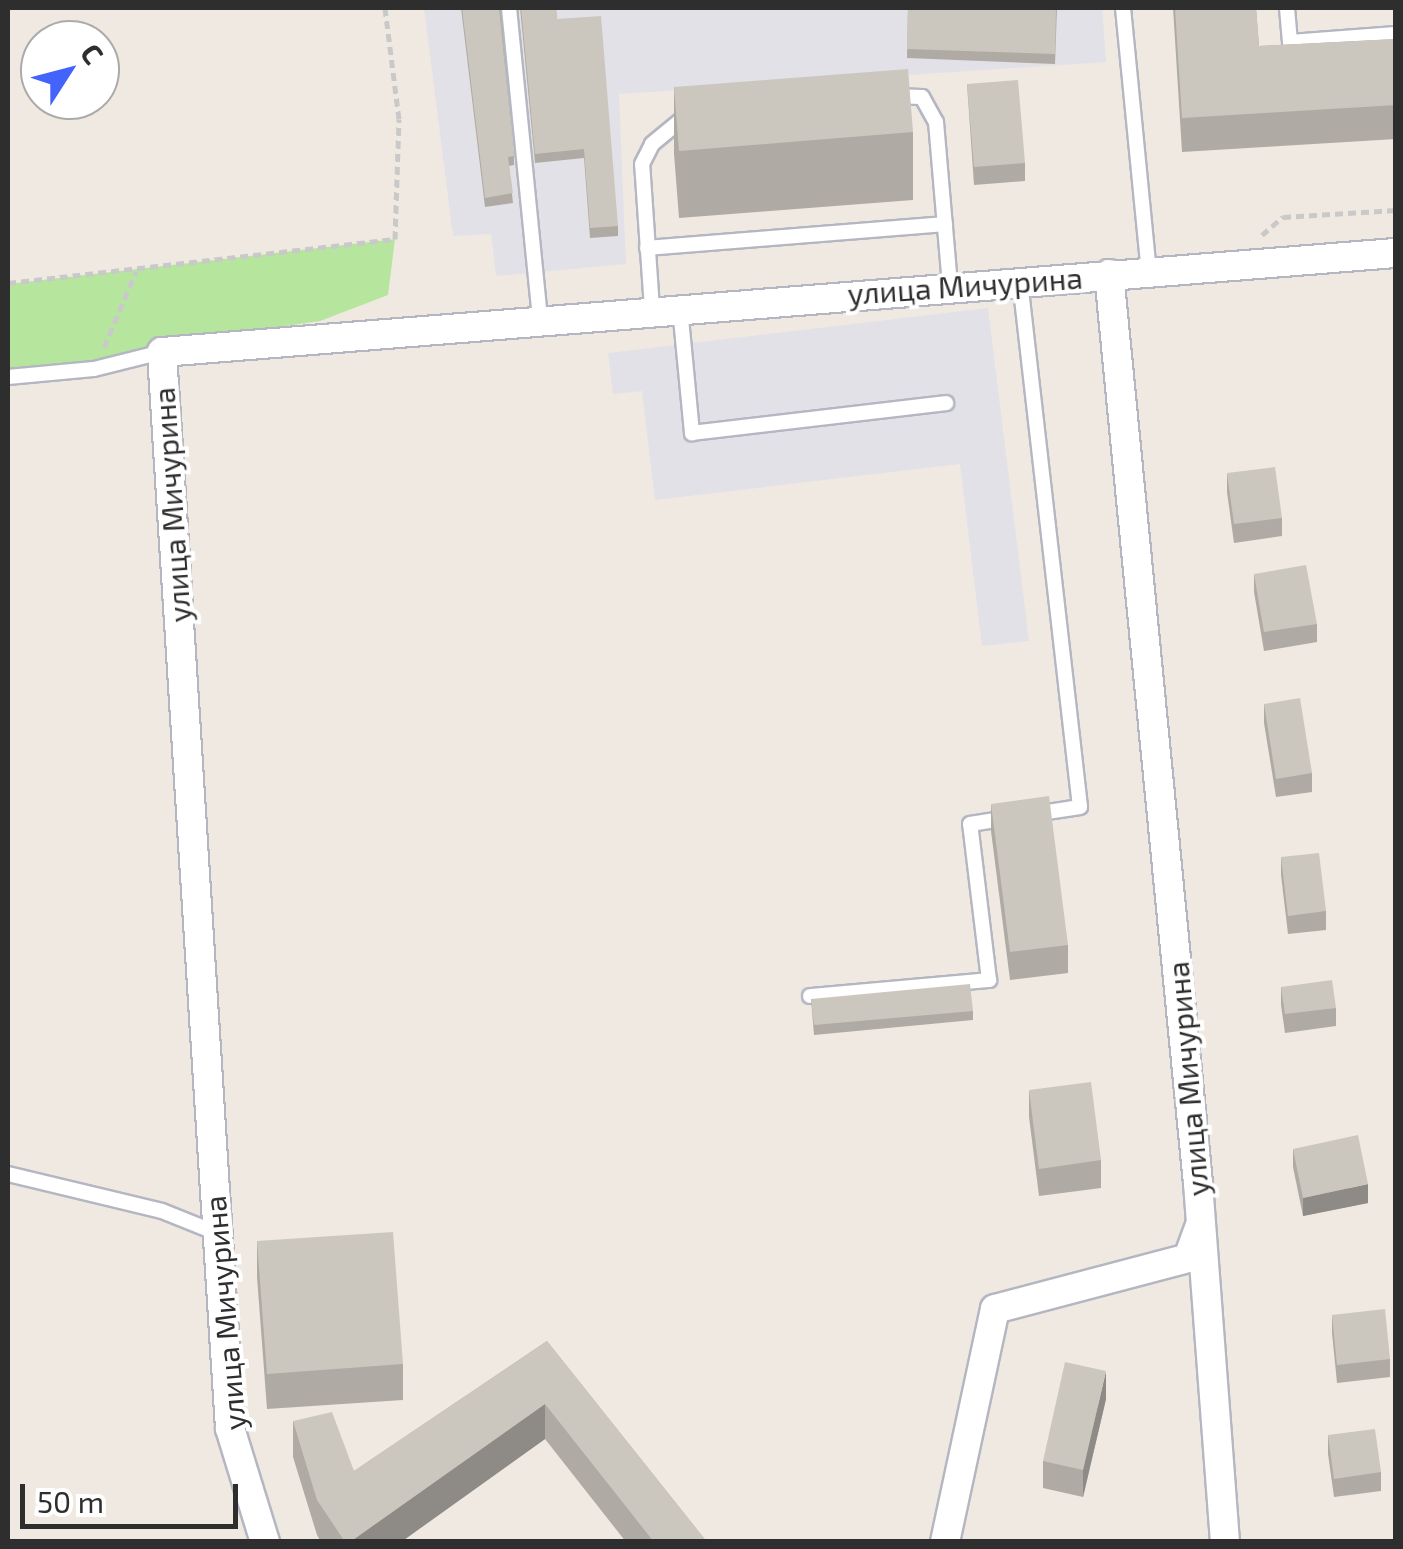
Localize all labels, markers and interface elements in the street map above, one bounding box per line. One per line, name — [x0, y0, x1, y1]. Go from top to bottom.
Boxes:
north arrow — [20, 20, 120, 120]
text: С — [74, 37, 111, 70]
street label: улица Мичурина — [846, 259, 1084, 311]
street label: улица Мичурина — [145, 386, 197, 624]
street label: улица Мичурина — [1159, 960, 1215, 1198]
street label: улица Мичурина — [196, 1194, 252, 1432]
scale bar — [25, 1464, 242, 1526]
text: 50 m — [37, 1483, 104, 1519]

